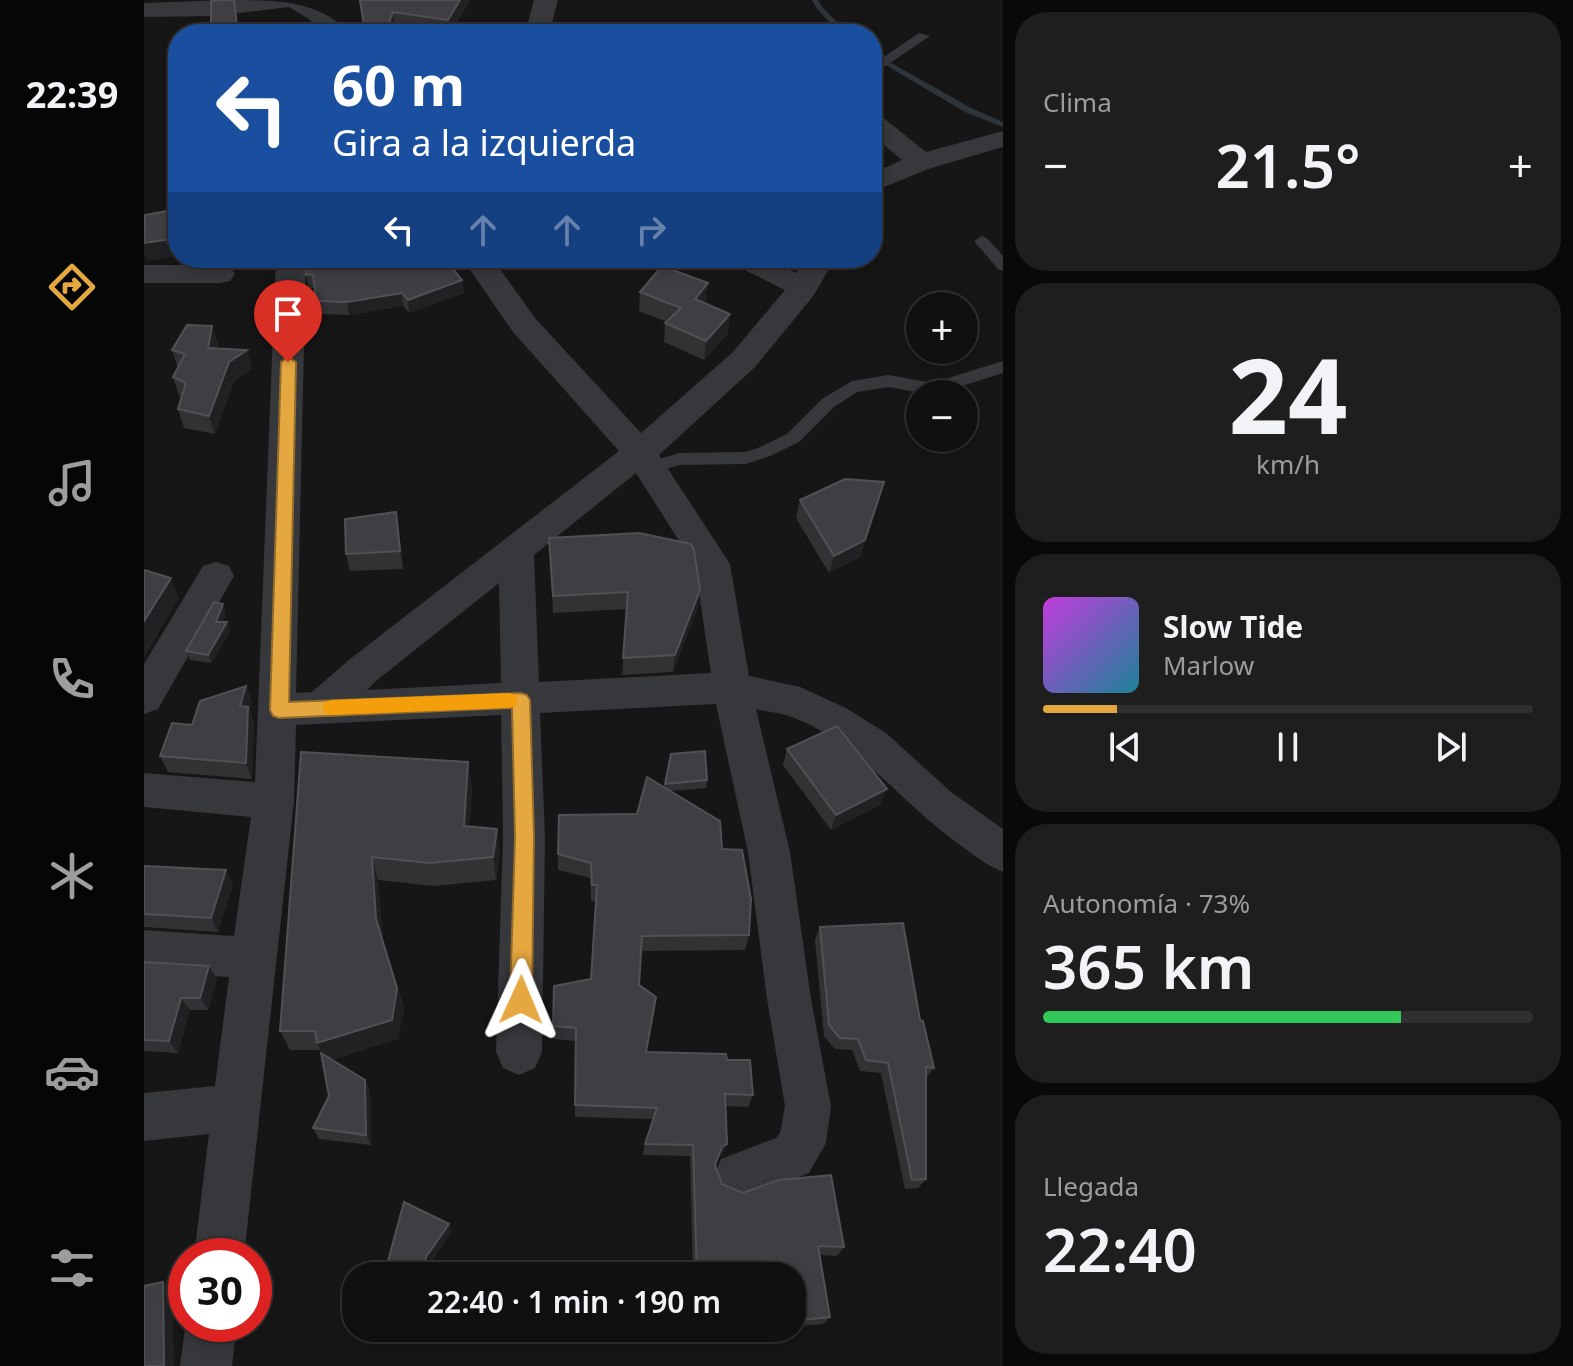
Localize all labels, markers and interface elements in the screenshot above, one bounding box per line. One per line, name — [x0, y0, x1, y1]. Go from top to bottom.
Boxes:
text: 60 m — [332, 46, 465, 122]
icon: left — [200, 56, 304, 160]
text: 22:39 — [26, 70, 118, 119]
text: Clima — [1043, 84, 1112, 120]
text: Gira a la izquierda — [332, 118, 636, 167]
text: 21.5° — [1215, 124, 1361, 206]
text: − — [1043, 135, 1068, 195]
text: + — [1508, 135, 1533, 195]
icon: left — [377, 208, 421, 252]
icon: ahead — [461, 208, 505, 252]
icon: ahead — [545, 208, 589, 252]
icon: right — [629, 208, 673, 252]
icon: directions — [44, 259, 100, 315]
pin — [254, 280, 322, 362]
icon: arrive — [266, 292, 310, 336]
map controls — [906, 292, 978, 452]
button: + — [906, 292, 978, 364]
text: 24 — [1229, 323, 1347, 464]
button: − — [906, 380, 978, 452]
text: km/h — [1256, 446, 1320, 482]
icon: music — [44, 455, 100, 511]
text: Slow Tide — [1163, 606, 1303, 647]
text: Marlow — [1163, 647, 1254, 683]
icon: phone — [44, 651, 100, 707]
icon: previous — [1103, 725, 1147, 769]
icon: pause — [1266, 725, 1310, 769]
icon: next — [1429, 725, 1473, 769]
icon: climate — [44, 848, 100, 904]
text: Autonomía · 73% — [1043, 885, 1250, 921]
text: 365 km — [1043, 925, 1254, 1007]
position arrow — [479, 958, 563, 1042]
icon: car — [44, 1044, 100, 1100]
text: Llegada — [1043, 1168, 1139, 1204]
text: 22:40 — [1043, 1208, 1197, 1290]
speed limit sign: 30 — [168, 1238, 272, 1342]
icon: filters — [44, 1240, 100, 1296]
text: 22:40 · 1 min · 190 m — [427, 1281, 721, 1322]

